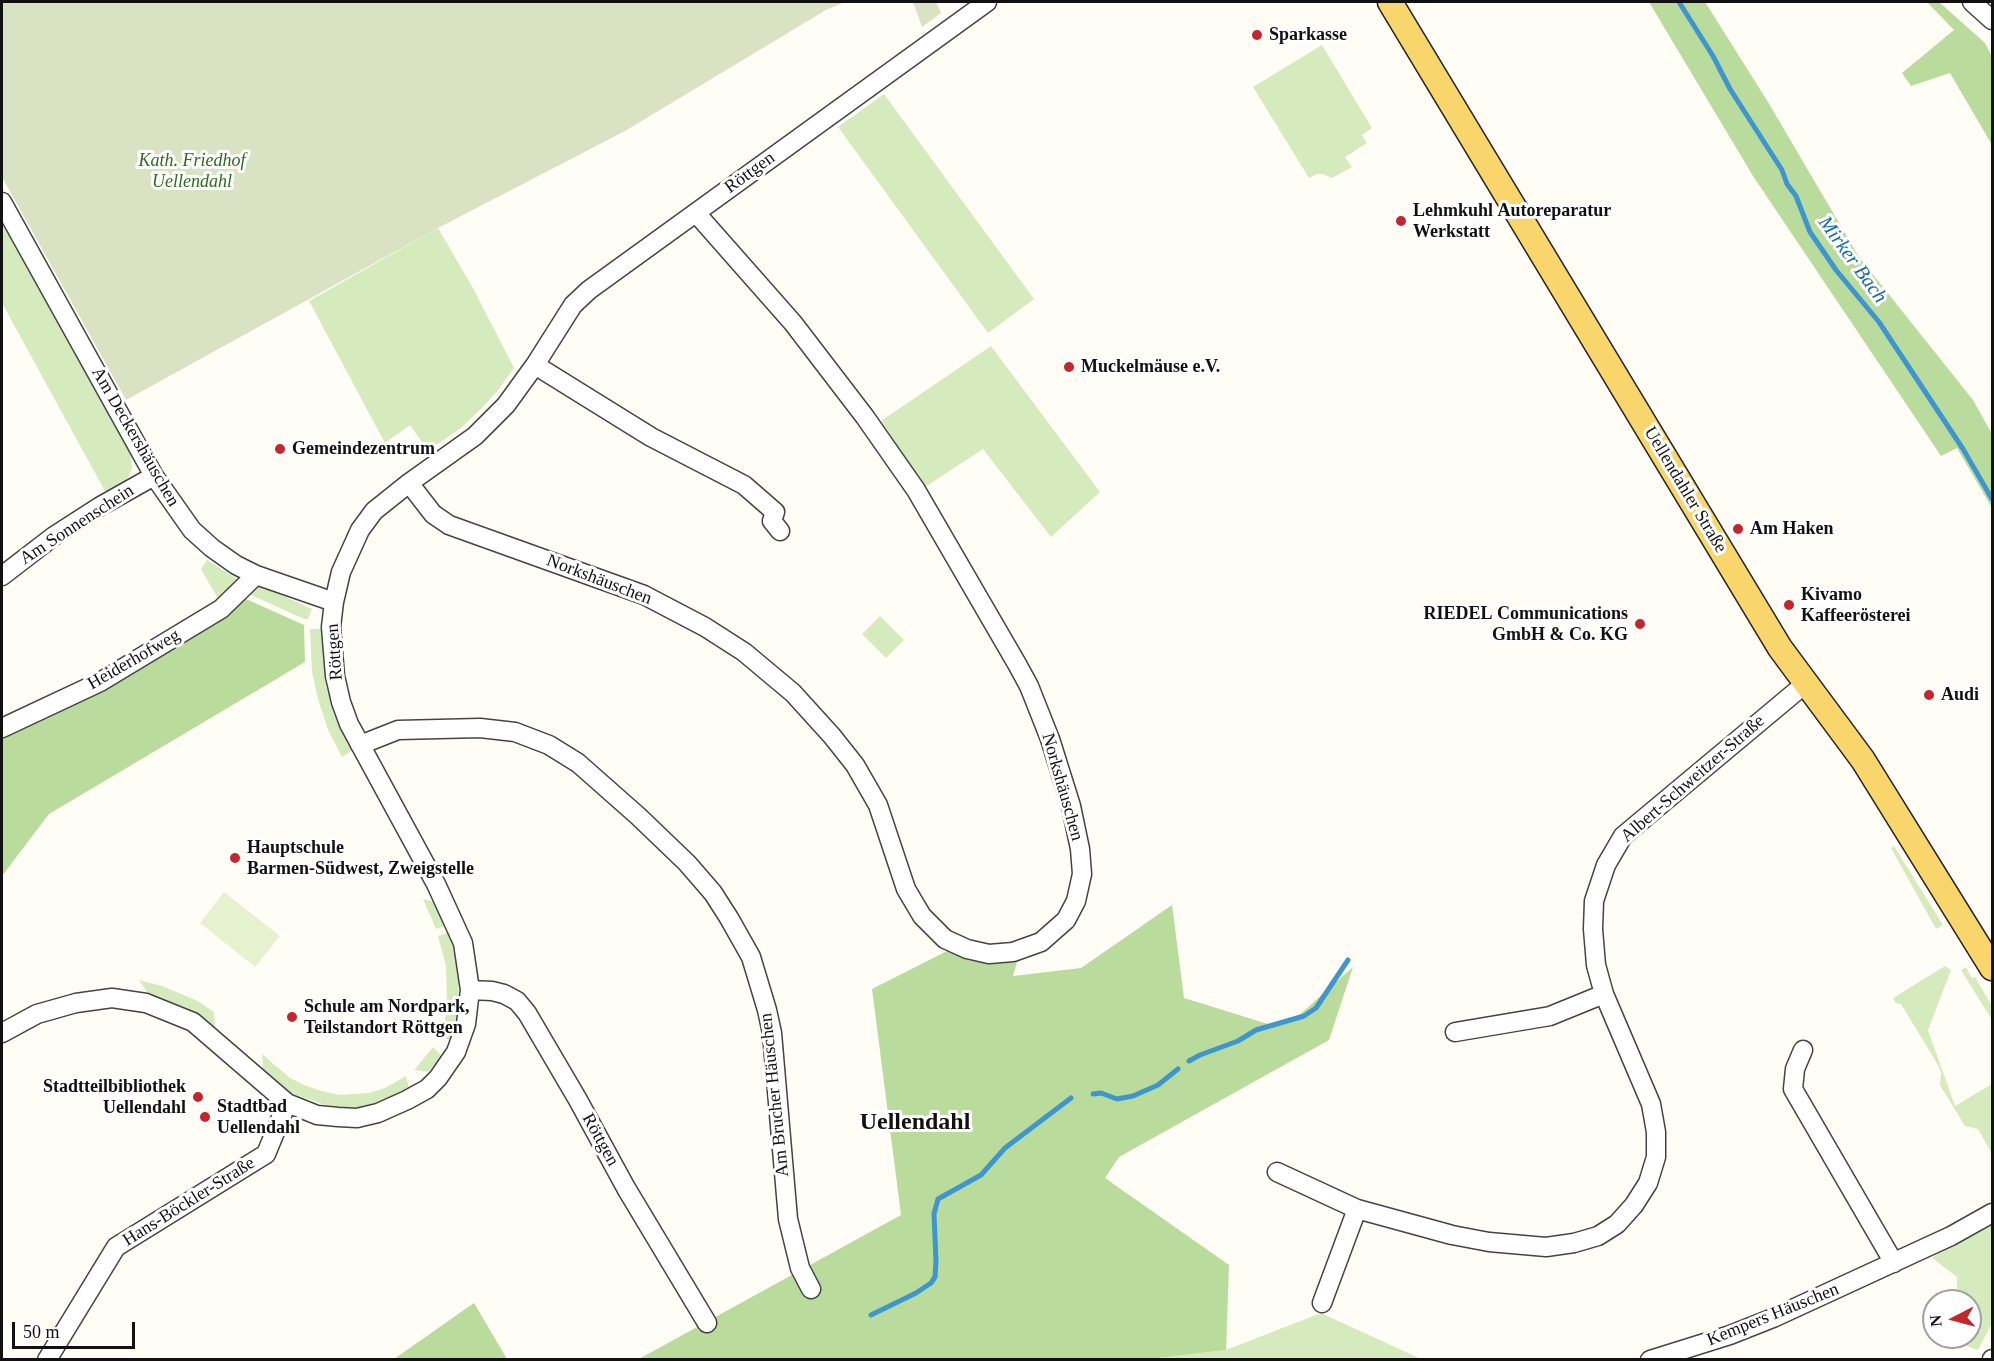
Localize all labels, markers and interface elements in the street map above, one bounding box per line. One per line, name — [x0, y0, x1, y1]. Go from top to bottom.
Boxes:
place label: Sparkasse — [1269, 24, 1347, 46]
marker: Sparkasse — [1250, 28, 1264, 42]
street label: Röttgen — [721, 148, 779, 198]
park label: Kath. Friedhof Uellendahl — [139, 150, 245, 192]
place label: Lehmkuhl Autoreparatur Werkstatt — [1413, 200, 1611, 242]
water label: Mirker Bach — [1812, 212, 1892, 308]
marker: Lehmkuhl Autoreparatur Werkstatt — [1394, 214, 1408, 228]
place label: Muckelmäuse e.V. — [1081, 356, 1220, 378]
marker: Muckelmäuse e.V. — [1062, 360, 1076, 374]
street label: Am Deckershäuschen — [86, 363, 184, 511]
street label: Uellendahler Straße — [1639, 423, 1731, 557]
place label: Gemeindezentrum — [292, 438, 435, 460]
marker: Gemeindezentrum — [273, 442, 287, 456]
street label: Am Sonnenschein — [16, 480, 138, 570]
place label: Am Haken — [1750, 518, 1834, 540]
marker: Am Haken — [1731, 522, 1745, 536]
street label: Norkshäuschen — [543, 550, 655, 610]
place label: Kivamo Kaffeerösterei — [1801, 584, 1911, 626]
marker: Kivamo Kaffeerösterei — [1782, 598, 1796, 612]
place label: RIEDEL Communications GmbH & Co. KG — [1423, 603, 1628, 646]
marker: RIEDEL Communications GmbH & Co. KG — [1633, 617, 1647, 631]
street label: Röttgen — [322, 623, 348, 681]
street label: Heiderhofweg — [84, 625, 184, 695]
place label: Audi — [1941, 684, 1979, 706]
marker: Audi — [1922, 688, 1936, 702]
street label: Albert-Schweitzer-Straße — [1617, 711, 1769, 847]
street label: Norkshäuschen — [1036, 731, 1088, 843]
place label: Hauptschule Barmen-Südwest, Zweigstelle — [247, 837, 474, 880]
marker: Hauptschule Barmen-Südwest, Zweigstelle — [228, 851, 242, 865]
place label: Schule am Nordpark, Teilstandort Röttgen — [304, 996, 470, 1038]
marker: Schule am Nordpark, Teilstandort Röttgen — [285, 1010, 299, 1024]
street label: Am Brucher Häuschen — [756, 1012, 794, 1178]
place label: Stadtteilbibliothek Uellendahl — [43, 1076, 186, 1118]
marker: Stadtteilbibliothek Uellendahl — [191, 1090, 205, 1104]
place label: Stadtbad Uellendahl — [217, 1096, 300, 1138]
district label: Uellendahl — [860, 1109, 970, 1137]
marker: Stadtbad Uellendahl — [198, 1110, 212, 1124]
street label: Röttgen — [577, 1110, 623, 1170]
street label: Hans-Böckler-Straße — [119, 1153, 259, 1251]
street label: Kempers Häuschen — [1704, 1279, 1842, 1351]
north arrow — [1922, 1289, 1982, 1349]
scale bar — [15, 1310, 138, 1348]
text: N — [1927, 1314, 1945, 1327]
text: 50 m — [23, 1322, 60, 1342]

